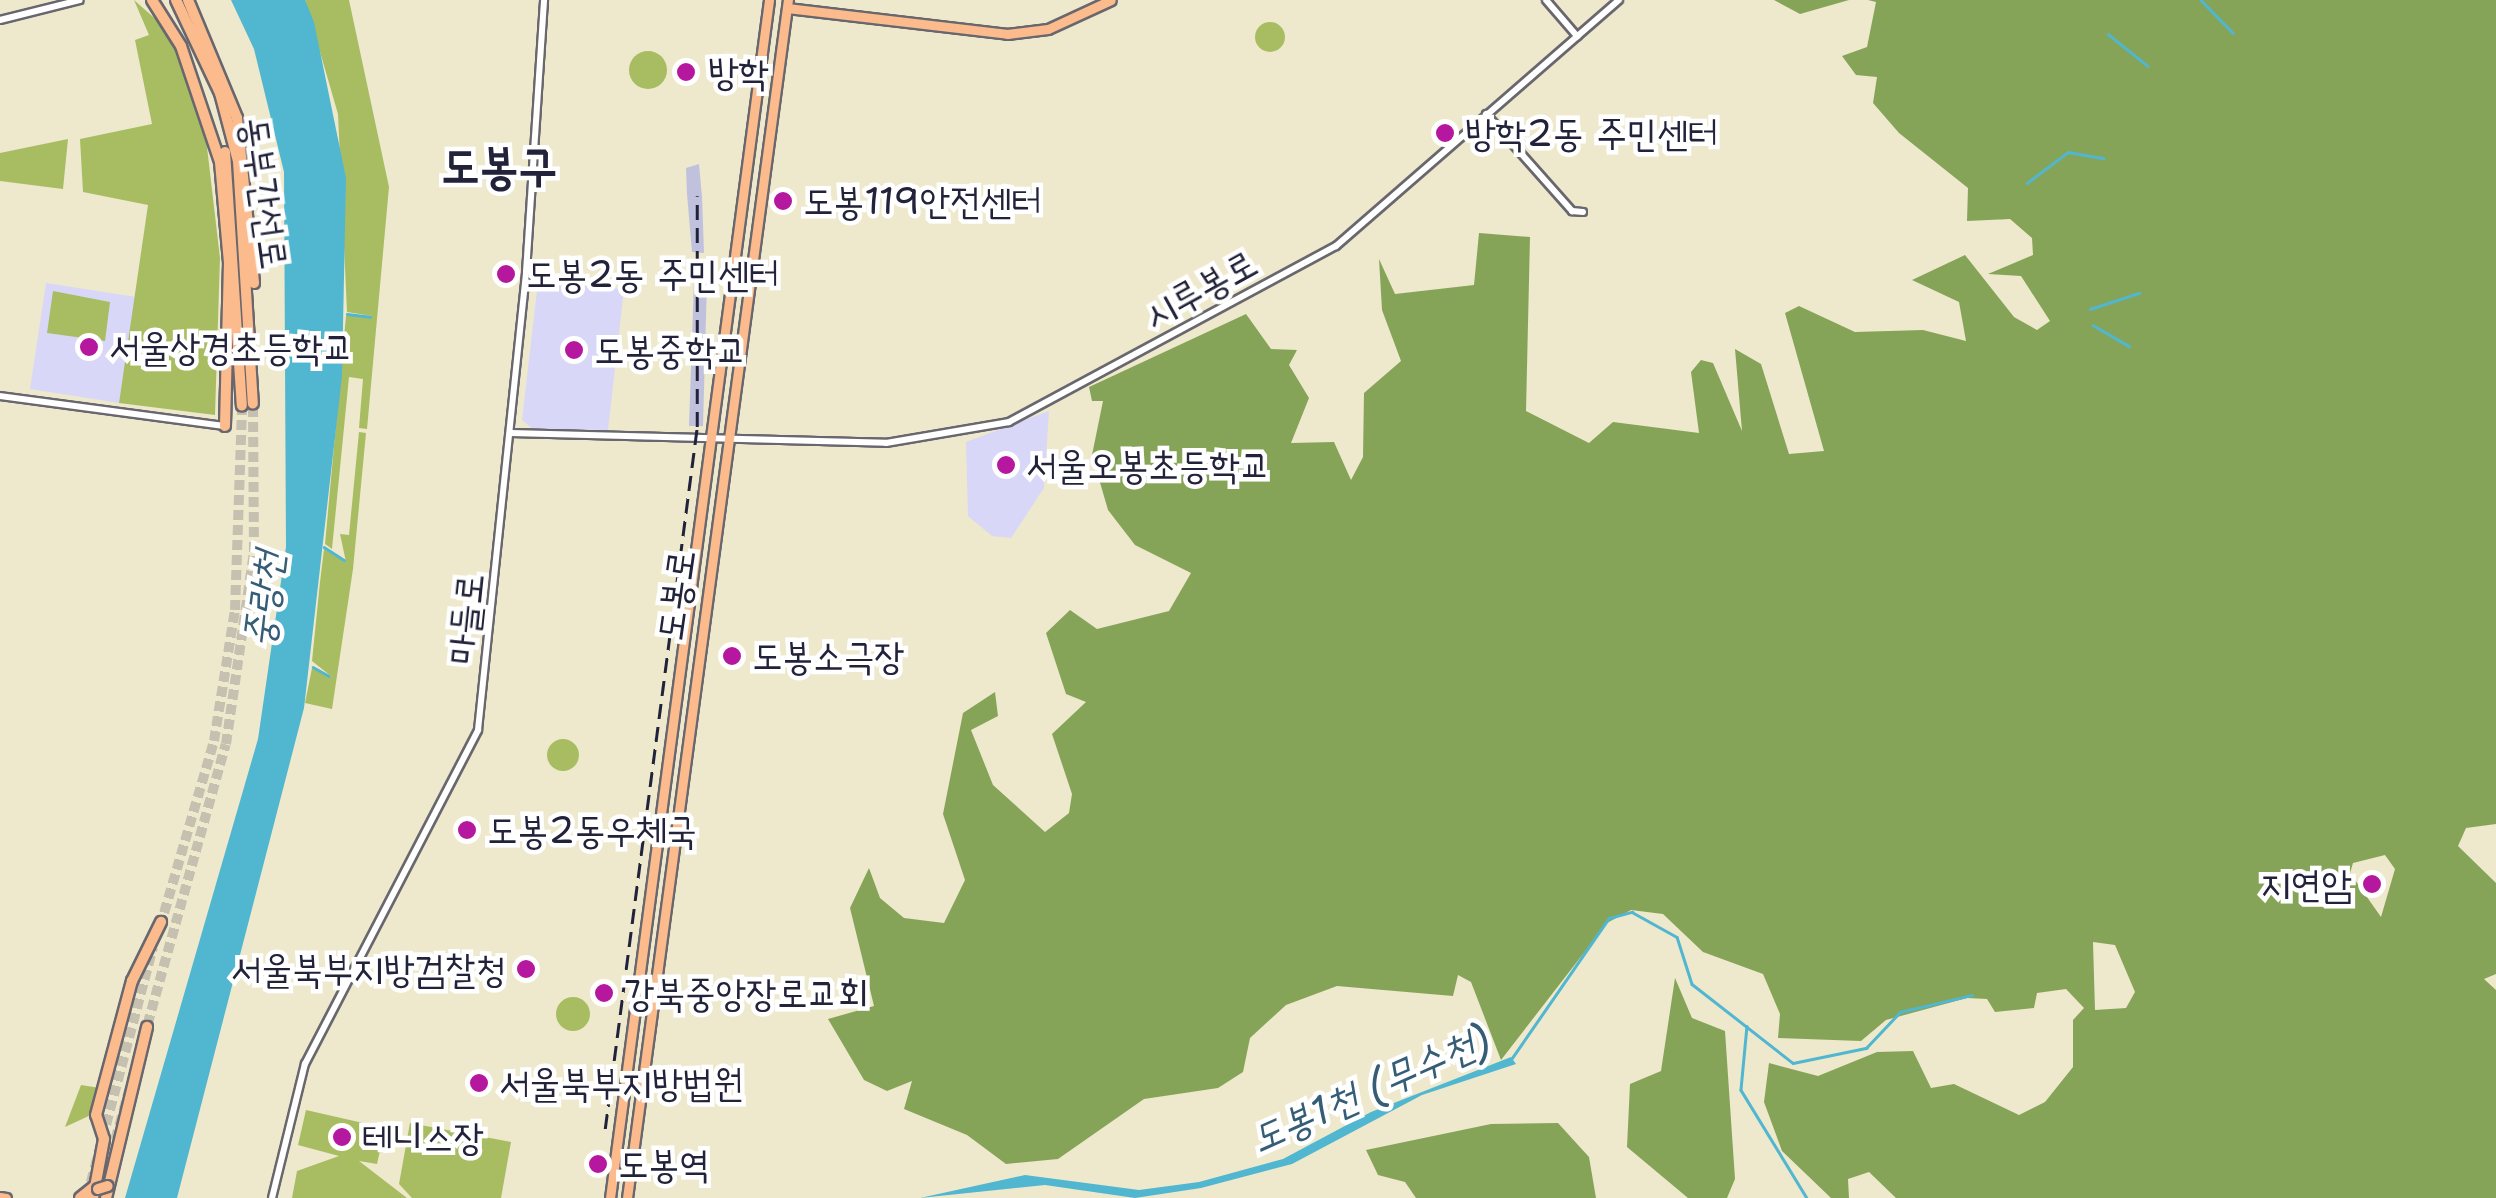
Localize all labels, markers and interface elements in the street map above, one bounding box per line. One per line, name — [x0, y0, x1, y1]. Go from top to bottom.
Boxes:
place label: 방학 — [708, 49, 769, 95]
marker: 방학 — [673, 59, 699, 85]
place label: 방학2동 주민센터 — [1465, 110, 1719, 156]
street label: 동부간선로 — [232, 114, 298, 272]
marker: 방학2동 주민센터 — [1434, 122, 1456, 144]
district label: 도봉구 — [441, 137, 557, 195]
place label: 도봉119안전센터 — [803, 178, 1042, 224]
marker: 도봉119안전센터 — [772, 190, 794, 212]
street label: 시루봉로 — [1135, 239, 1265, 339]
place label: 도봉2동 주민센터 — [526, 251, 780, 297]
marker: 도봉2동 주민센터 — [495, 263, 517, 285]
place label: 서울상경초등학교 — [109, 324, 354, 370]
place label: 도봉중학교 — [594, 327, 747, 373]
marker: 서울상경초등학교 — [78, 336, 100, 358]
marker: 도봉중학교 — [563, 339, 585, 361]
place label: 서울오봉초등학교 — [1026, 442, 1271, 488]
marker: 서울오봉초등학교 — [995, 454, 1017, 476]
street label: 도봉로 — [646, 546, 704, 644]
water label: 중랑천 — [233, 548, 293, 650]
street label: 마들로 — [438, 571, 492, 667]
place label: 도봉소극장 — [752, 633, 905, 679]
marker: 도봉소극장 — [721, 645, 743, 667]
place label: 도봉2동우체국 — [487, 807, 697, 853]
marker: 도봉2동우체국 — [456, 819, 478, 841]
place label: 지연암 — [2260, 861, 2352, 907]
marker: 지연암 — [2361, 873, 2383, 895]
place label: 서울북부지방검찰청 — [231, 946, 506, 992]
marker: 서울북부지방검찰청 — [515, 958, 537, 980]
place label: 강북중앙장로교회 — [624, 970, 869, 1016]
marker: 강북중앙장로교회 — [593, 982, 615, 1004]
water label: 도봉1천 (무수천) — [1243, 1014, 1497, 1162]
place label: 서울북부지방법원 — [499, 1060, 744, 1106]
marker: 서울북부지방법원 — [468, 1072, 490, 1094]
place label: 테니스장 — [362, 1114, 484, 1160]
marker: 테니스장 — [331, 1126, 353, 1148]
place label: 도봉역 — [618, 1141, 710, 1187]
marker: 도봉역 — [587, 1153, 609, 1175]

